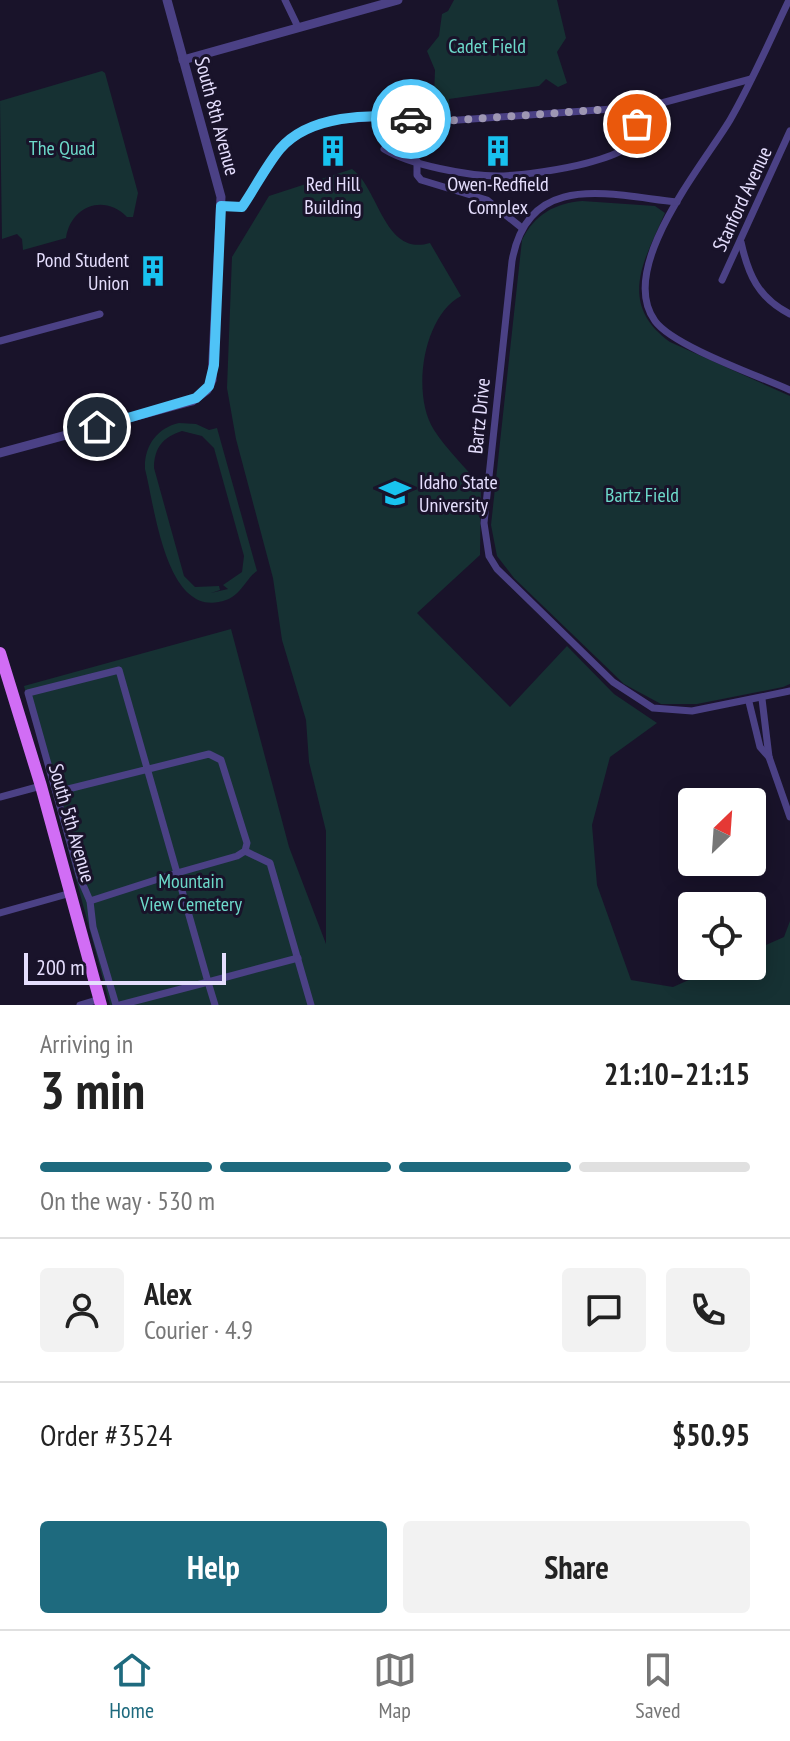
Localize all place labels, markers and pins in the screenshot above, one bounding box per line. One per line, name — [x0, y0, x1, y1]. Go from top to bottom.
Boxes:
pin — [603, 90, 671, 158]
building icon: Red Hill Building — [316, 134, 350, 168]
building icon: Owen-Redfield Complex — [481, 134, 515, 168]
place label: Red Hill Building — [304, 171, 362, 220]
place label: Owen-Redfield Complex — [447, 171, 549, 220]
place label: Pond Student Union — [36, 247, 129, 296]
building icon: Pond Student Union — [136, 254, 170, 288]
pin — [63, 393, 131, 461]
place label: Idaho State University — [419, 469, 498, 518]
school or university icon: Idaho State University — [378, 476, 412, 510]

